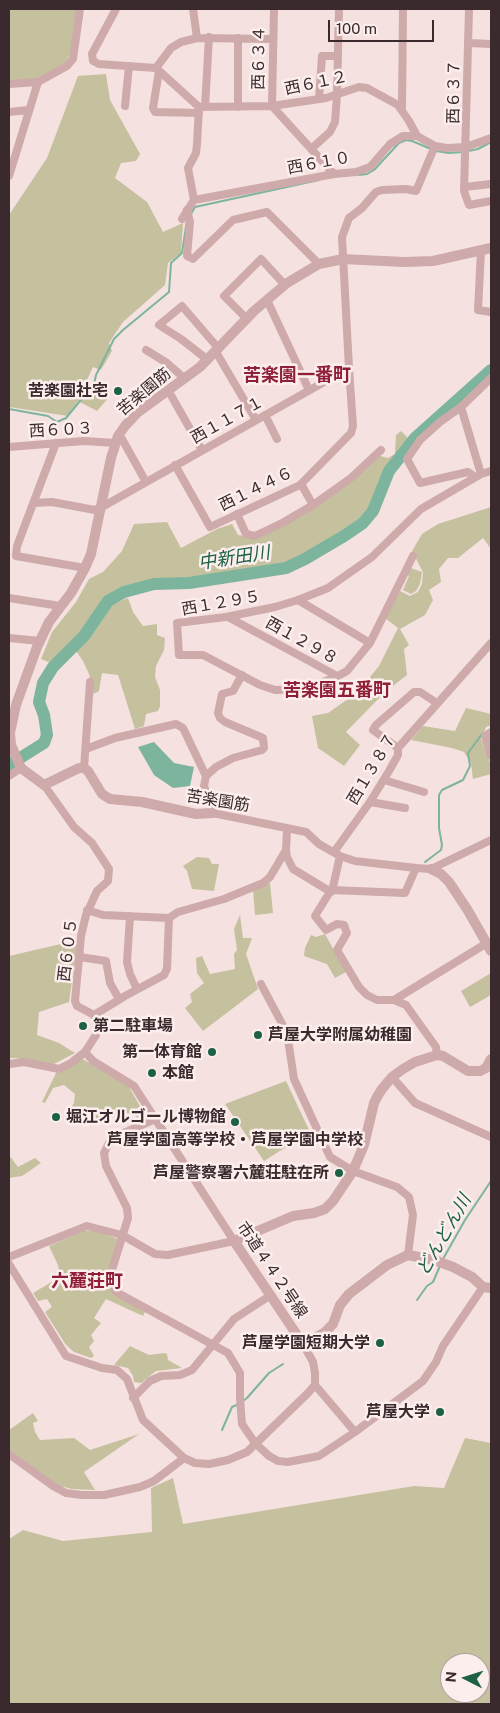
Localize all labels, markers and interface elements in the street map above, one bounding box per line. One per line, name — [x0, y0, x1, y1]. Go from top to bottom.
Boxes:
scale bar — [330, 10, 436, 42]
text: 100 m — [336, 20, 377, 37]
street label: 西６３４ — [249, 26, 269, 90]
street label: 西６３７ — [444, 60, 464, 124]
street label: 西６１２ — [283, 67, 349, 99]
street label: 西６１０ — [286, 148, 352, 178]
street label: 苦楽園筋 — [113, 364, 175, 420]
district label: 苦楽園一番町 — [243, 364, 351, 386]
place label: 苦楽園社宅 — [28, 381, 108, 401]
marker: 苦楽園社宅 — [112, 385, 124, 397]
street label: 西１１７１ — [187, 392, 267, 448]
street label: 西６０３ — [29, 419, 93, 441]
street label: 西１４４６ — [216, 463, 296, 515]
water label: 中新田川 — [197, 542, 271, 574]
street label: 西１２９５ — [180, 587, 262, 619]
street label: 西１２９８ — [262, 613, 342, 669]
district label: 苦楽園五番町 — [283, 679, 391, 701]
street label: 西１３８７ — [343, 730, 401, 808]
street label: 苦楽園筋 — [185, 787, 251, 815]
street label: 西６０５ — [55, 917, 81, 983]
place label: 第二駐車場 — [93, 1016, 173, 1036]
marker: 第二駐車場 — [77, 1020, 89, 1032]
place label: 芦屋大学附属幼稚園 — [268, 1025, 412, 1045]
marker: 芦屋大学附属幼稚園 — [252, 1029, 264, 1041]
place label: 第一体育館 — [122, 1042, 202, 1062]
marker: 第一体育館 — [206, 1046, 218, 1058]
place label: 本館 — [162, 1063, 194, 1083]
marker: 本館 — [146, 1067, 158, 1079]
place label: 堀江オルゴール博物館 — [66, 1107, 226, 1127]
marker: 堀江オルゴール博物館 — [50, 1111, 62, 1123]
marker: 芦屋学園高等学校・芦屋学園中学校 — [229, 1116, 241, 1128]
place label: 芦屋学園高等学校・芦屋学園中学校 — [107, 1130, 363, 1150]
place label: 芦屋警察署六麓荘駐在所 — [153, 1163, 329, 1183]
marker: 芦屋警察署六麓荘駐在所 — [333, 1167, 345, 1179]
water label: どんどん川 — [412, 1191, 476, 1279]
street label: 市道４４２号線 — [233, 1218, 311, 1322]
district label: 六麓荘町 — [51, 1270, 123, 1292]
place label: 芦屋学園短期大学 — [242, 1333, 370, 1353]
marker: 芦屋学園短期大学 — [374, 1337, 386, 1349]
place label: 芦屋大学 — [366, 1402, 430, 1422]
marker: 芦屋大学 — [434, 1406, 446, 1418]
north arrow — [440, 1653, 490, 1703]
text: N — [443, 1671, 459, 1683]

